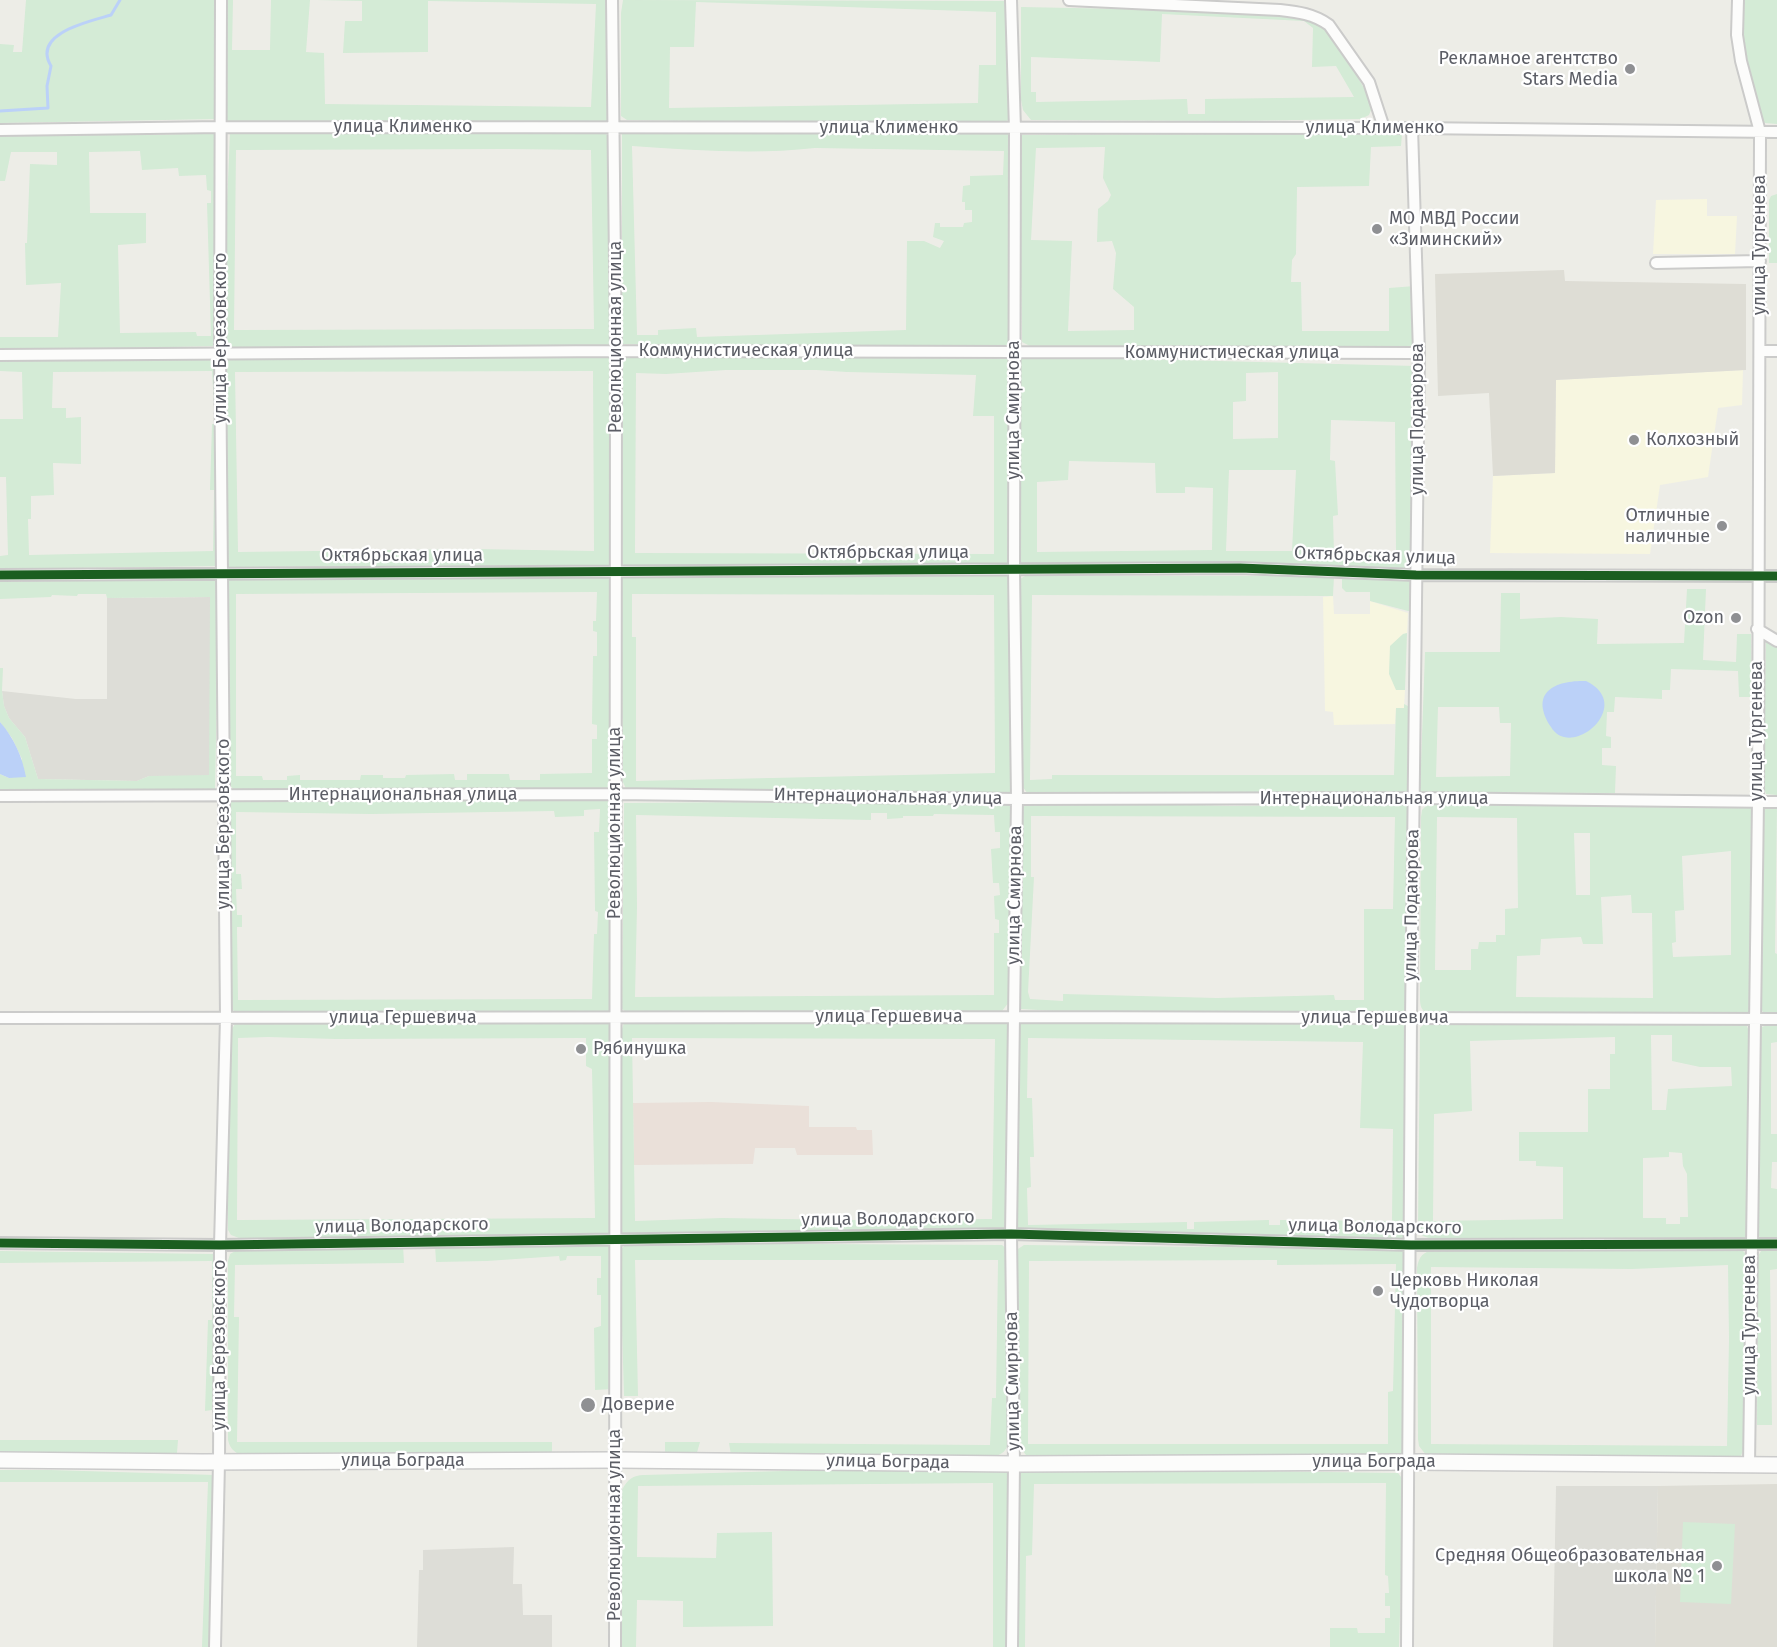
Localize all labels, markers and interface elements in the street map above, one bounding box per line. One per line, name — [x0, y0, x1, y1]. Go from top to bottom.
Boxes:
place label: Рекламное агентство Stars Media — [1438, 48, 1618, 90]
marker: Рекламное агентство Stars Media — [1623, 62, 1637, 76]
street label: улица Клименко — [334, 116, 472, 138]
street label: улица Клименко — [820, 117, 958, 139]
street label: улица Клименко — [1306, 117, 1444, 139]
street label: улица Тургенева — [1749, 175, 1771, 315]
place label: МО МВД России «Зиминский» — [1389, 208, 1520, 250]
marker: МО МВД России «Зиминский» — [1370, 222, 1384, 236]
street label: Революционная улица — [605, 241, 627, 433]
street label: улица Березовского — [210, 253, 232, 423]
street label: Коммунистическая улица — [639, 340, 853, 362]
street label: улица Смирнова — [1003, 340, 1025, 480]
street label: Коммунистическая улица — [1125, 342, 1339, 364]
street label: улица Подаюрова — [1407, 343, 1429, 495]
place label: Колхозный — [1646, 429, 1739, 451]
marker: Колхозный — [1627, 433, 1641, 447]
place label: Отличные наличные — [1625, 505, 1710, 548]
marker: Отличные наличные — [1715, 519, 1729, 533]
street label: Октябрьская улица — [807, 542, 969, 564]
street label: Октябрьская улица — [1294, 542, 1456, 570]
street label: Октябрьская улица — [321, 545, 483, 567]
place label: Ozon — [1683, 607, 1724, 629]
marker: Ozon — [1729, 611, 1743, 625]
street label: улица Тургенева — [1746, 661, 1768, 801]
street label: Революционная улица — [604, 727, 626, 919]
street label: улица Березовского — [213, 739, 235, 909]
street label: Интернациональная улица — [289, 784, 517, 806]
street label: Интернациональная улица — [773, 784, 1003, 810]
street label: Интернациональная улица — [1260, 788, 1488, 810]
street label: улица Смирнова — [1003, 825, 1027, 965]
street label: улица Подаюрова — [1400, 829, 1424, 981]
street label: улица Гершевича — [815, 1006, 963, 1028]
street label: улица Гершевича — [329, 1007, 477, 1029]
street label: улица Гершевича — [1301, 1007, 1449, 1029]
place label: Рябинушка — [593, 1038, 687, 1060]
marker: Рябинушка — [574, 1042, 588, 1056]
street label: улица Володарского — [801, 1207, 975, 1231]
street label: улица Володарского — [315, 1214, 489, 1238]
street label: улица Володарского — [1288, 1215, 1462, 1239]
street label: улица Тургенева — [1739, 1255, 1761, 1395]
street label: улица Березовского — [209, 1260, 231, 1430]
place label: Церковь Николая Чудотворца — [1390, 1270, 1539, 1312]
marker: Церковь Николая Чудотворца — [1371, 1284, 1385, 1298]
street label: улица Смирнова — [1001, 1311, 1025, 1451]
place label: Доверие — [602, 1394, 675, 1416]
marker: Доверие — [579, 1396, 597, 1414]
street label: Революционная улица — [604, 1429, 626, 1621]
street label: улица Бограда — [341, 1450, 465, 1472]
street label: улица Бограда — [826, 1450, 950, 1474]
street label: улица Бограда — [1312, 1451, 1436, 1473]
place label: Средняя Общеобразовательная школа № 1 — [1435, 1545, 1705, 1588]
marker: Средняя Общеобразовательная школа № 1 — [1710, 1559, 1724, 1573]

